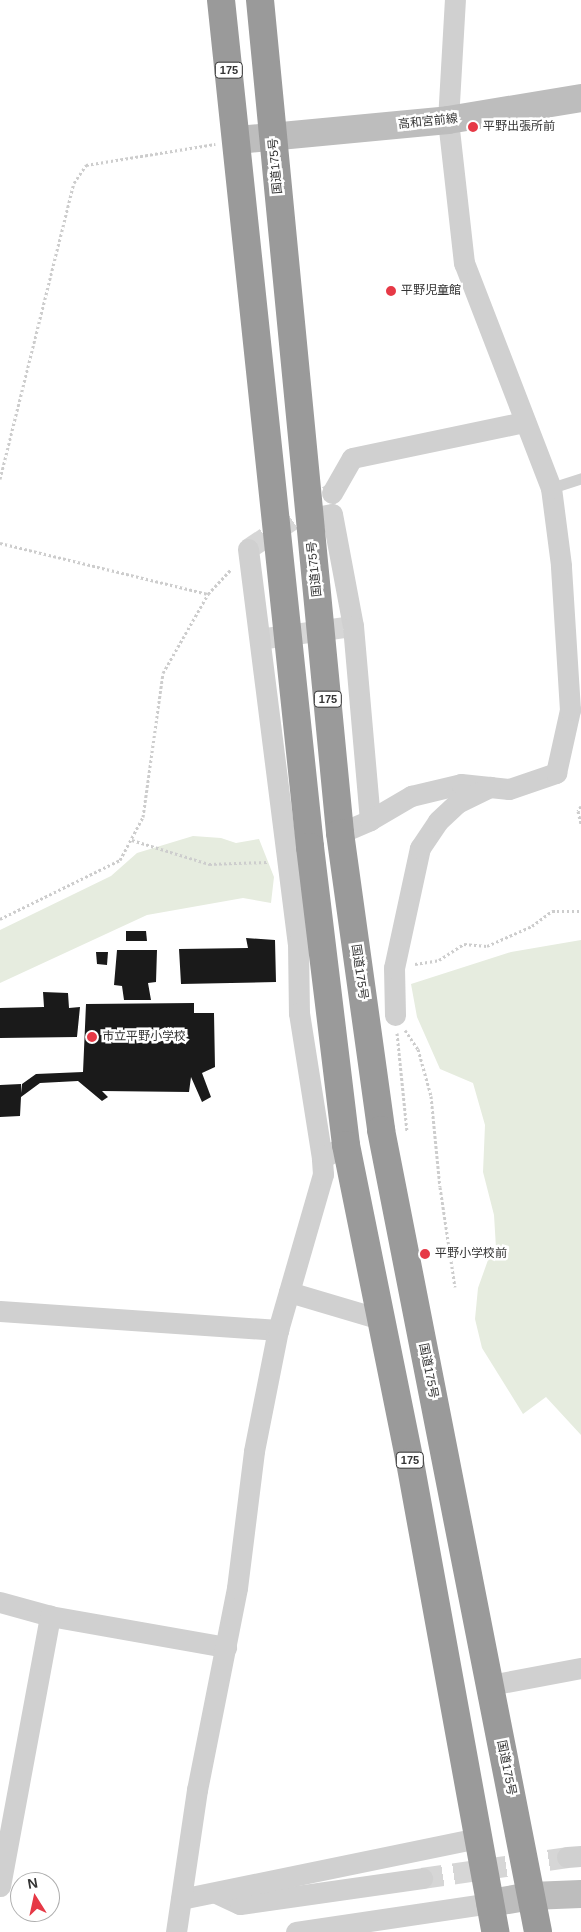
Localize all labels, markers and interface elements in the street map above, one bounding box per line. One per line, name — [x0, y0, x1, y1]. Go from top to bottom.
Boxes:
road number: 175 — [214, 62, 244, 78]
street label: 高和宮前線 — [397, 112, 459, 132]
place label: 平野出張所前 — [483, 120, 555, 134]
marker: 平野出張所前 — [467, 121, 479, 133]
street label: 国道175号 — [266, 137, 286, 195]
place label: 平野児童館 — [401, 284, 461, 298]
marker: 平野児童館 — [385, 285, 397, 297]
street label: 国道175号 — [305, 540, 325, 598]
road number: 175 — [313, 691, 343, 708]
street label: 国道175号 — [348, 943, 370, 1001]
place label: 市立平野小学校 — [102, 1030, 186, 1044]
marker: 市立平野小学校 — [86, 1031, 98, 1043]
place label: 平野小学校前 — [435, 1247, 507, 1261]
marker: 平野小学校前 — [419, 1248, 431, 1260]
street label: 国道175号 — [416, 1342, 440, 1400]
road number: 175 — [395, 1452, 425, 1468]
street label: 国道175号 — [494, 1739, 518, 1797]
north arrow — [10, 1872, 60, 1922]
text: N — [26, 1874, 39, 1892]

